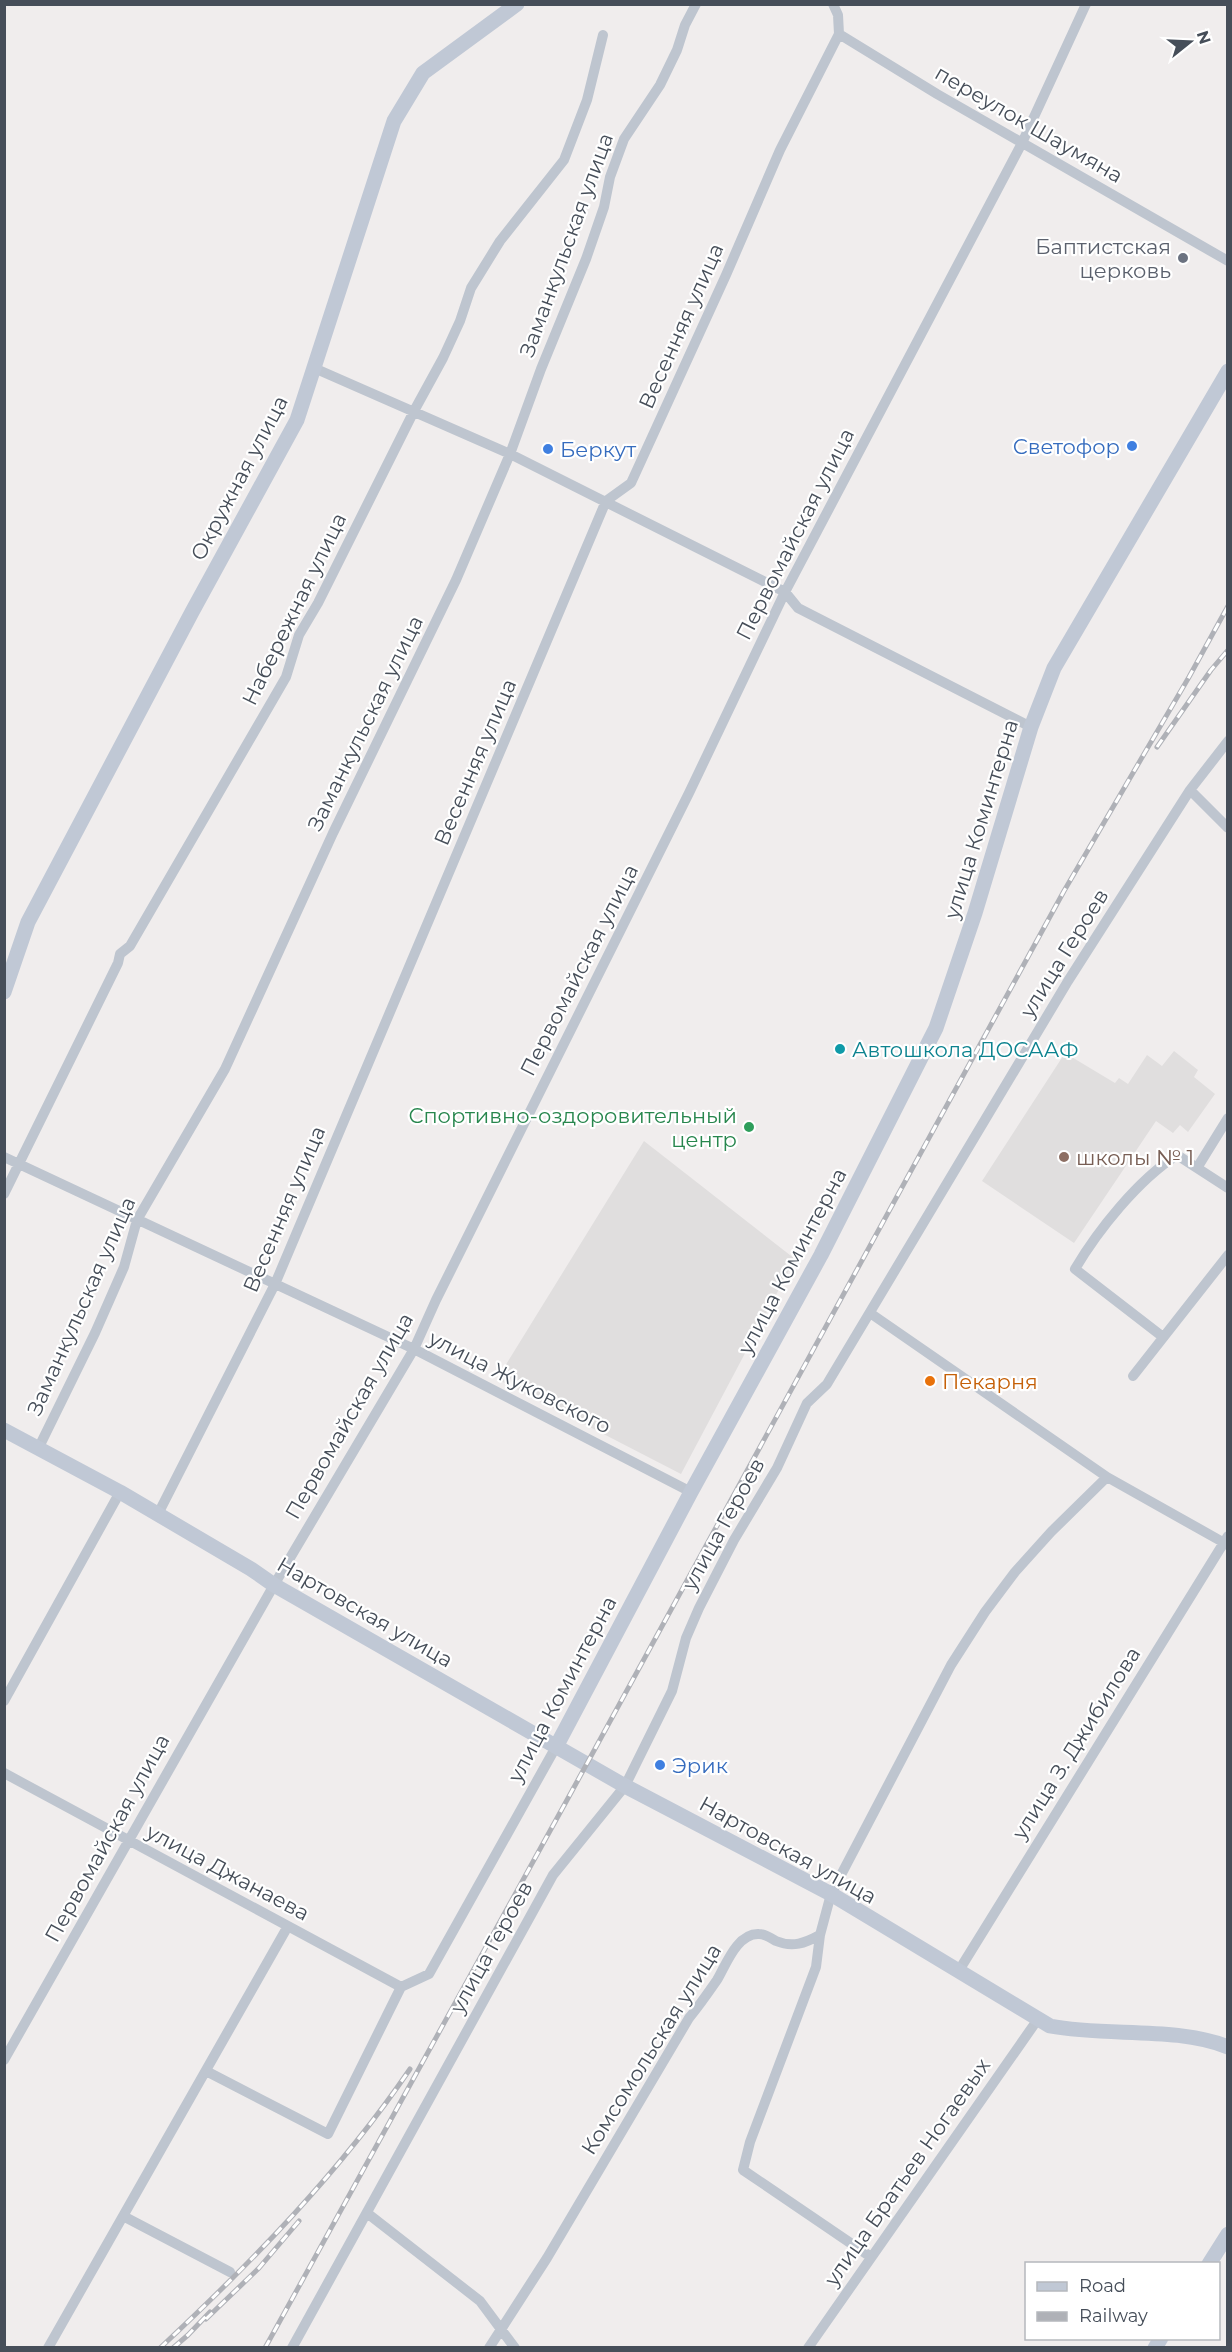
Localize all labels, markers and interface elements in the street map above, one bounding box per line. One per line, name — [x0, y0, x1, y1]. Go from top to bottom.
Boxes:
north arrow — [1160, 12, 1220, 72]
text: N — [1193, 28, 1215, 47]
street label: переулок Шаумяна — [931, 60, 1127, 188]
street label: Заманкульская улица — [514, 130, 618, 360]
place label: Баптистская церковь — [1035, 234, 1171, 283]
street label: Весенняя улица — [633, 240, 729, 412]
marker: Баптистская церковь — [1176, 251, 1190, 265]
street label: Окружная улица — [185, 391, 293, 565]
street label: Первомайская улица — [731, 424, 859, 644]
place label: Светофор — [1013, 434, 1120, 459]
place label: Беркут — [560, 437, 636, 462]
marker: Светофор — [1125, 439, 1139, 453]
marker: Беркут — [541, 442, 555, 456]
street label: Набережная улица — [237, 509, 351, 709]
street label: Заманкульская улица — [302, 611, 428, 835]
street label: Весенняя улица — [429, 675, 521, 849]
street label: улица Коминтерна — [938, 716, 1023, 923]
street label: Первомайская улица — [515, 860, 643, 1080]
street label: улица Героев — [1014, 884, 1114, 1023]
place label: Автошкола ДОСААФ — [852, 1037, 1079, 1062]
marker: Автошкола ДОСААФ — [833, 1042, 847, 1056]
place label: Спортивно-оздоровительный центр — [408, 1103, 737, 1152]
marker: Спортивно-оздоровительный центр — [742, 1120, 756, 1134]
street label: Весенняя улица — [238, 1122, 330, 1296]
place label: школы № 1 — [1076, 1145, 1194, 1170]
marker: школы № 1 — [1057, 1150, 1071, 1164]
street label: улица Коминтерна — [732, 1164, 852, 1359]
street label: Заманкульская улица — [22, 1193, 140, 1419]
street label: Первомайская улица — [280, 1308, 418, 1524]
street label: улица Жуковского — [424, 1325, 615, 1439]
place label: Пекарня — [942, 1369, 1038, 1394]
marker: Пекарня — [923, 1374, 937, 1388]
street label: улица Героев — [676, 1454, 770, 1595]
street label: Нартовская улица — [273, 1551, 457, 1673]
street label: улица Коминтерна — [502, 1592, 622, 1787]
street label: улица З. Джибилова — [1006, 1642, 1145, 1845]
street label: Первомайская улица — [39, 1730, 175, 1946]
place label: Эрик — [672, 1753, 728, 1778]
marker: Эрик — [653, 1758, 667, 1772]
street label: Нартовская улица — [695, 1791, 881, 1909]
street label: улица Джанаева — [141, 1818, 314, 1926]
street label: улица Героев — [444, 1877, 538, 2018]
street label: Комсомольская улица — [576, 1939, 726, 2159]
street label: улица Братьев Ногаевых — [818, 2053, 995, 2291]
legend — [1025, 2262, 1220, 2340]
text: Road — [1079, 2275, 1126, 2297]
text: Railway — [1079, 2305, 1148, 2327]

